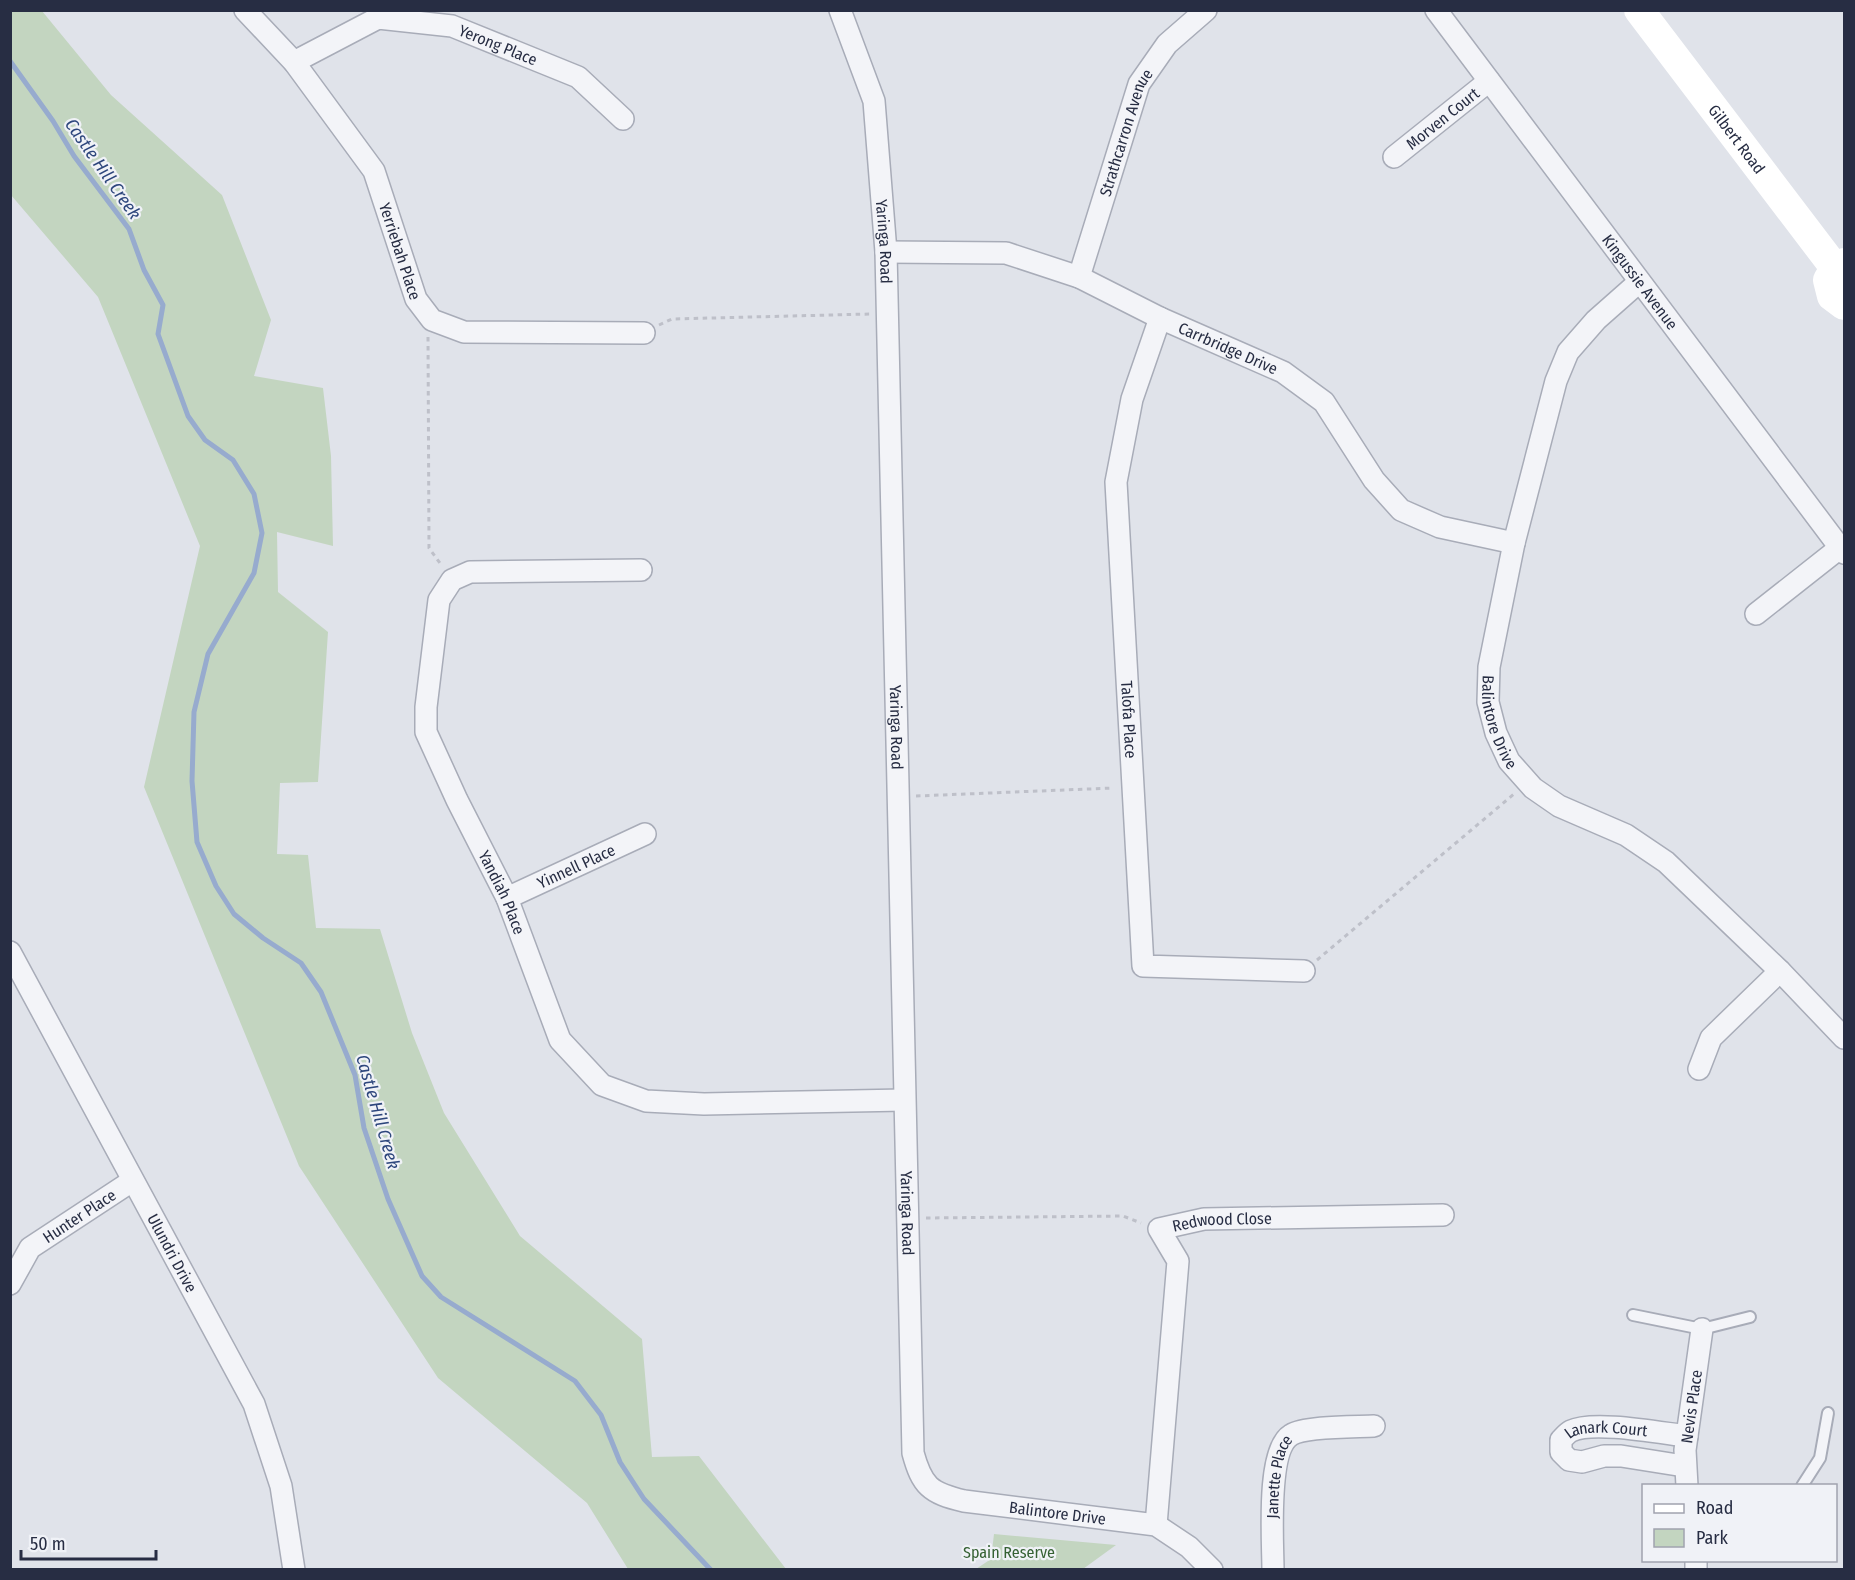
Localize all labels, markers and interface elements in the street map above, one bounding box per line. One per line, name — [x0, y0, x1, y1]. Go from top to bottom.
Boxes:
street label: Yerong Place — [456, 21, 540, 70]
street label: Strathcarron Avenue — [1096, 65, 1157, 199]
street label: Morven Court — [1402, 83, 1484, 154]
street label: Gilbert Road — [1704, 101, 1769, 178]
water label: Castle Hill Creek — [60, 114, 146, 224]
street label: Yaringa Road — [872, 199, 896, 284]
street label: Yerriebah Place — [375, 200, 425, 302]
street label: Kingussie Avenue — [1598, 231, 1682, 333]
street label: Carrbridge Drive — [1175, 318, 1281, 379]
street label: Balintore Drive — [1478, 675, 1521, 773]
street label: Talofa Place — [1117, 680, 1140, 759]
street label: Yaringa Road — [886, 685, 907, 770]
street label: Yinnell Place — [534, 840, 618, 893]
street label: Yandiah Place — [474, 847, 529, 937]
water label: Castle Hill Creek — [351, 1052, 405, 1172]
street label: Yaringa Road — [897, 1171, 918, 1256]
street label: Hunter Place — [39, 1185, 120, 1247]
street label: Redwood Close — [1171, 1209, 1272, 1236]
street label: Ulundri Drive — [143, 1211, 201, 1296]
street label: Nevis Place — [1677, 1368, 1706, 1445]
street label: Lanark Court — [1561, 1418, 1649, 1443]
street label: Janette Place — [1263, 1431, 1296, 1519]
legend — [1642, 1484, 1837, 1562]
text: Road — [1696, 1497, 1733, 1519]
street label: Balintore Drive — [1008, 1498, 1107, 1529]
scale bar — [21, 1523, 156, 1561]
text: Park — [1696, 1527, 1729, 1549]
text: 50 m — [30, 1533, 66, 1555]
park label: Spain Reserve — [963, 1543, 1055, 1562]

